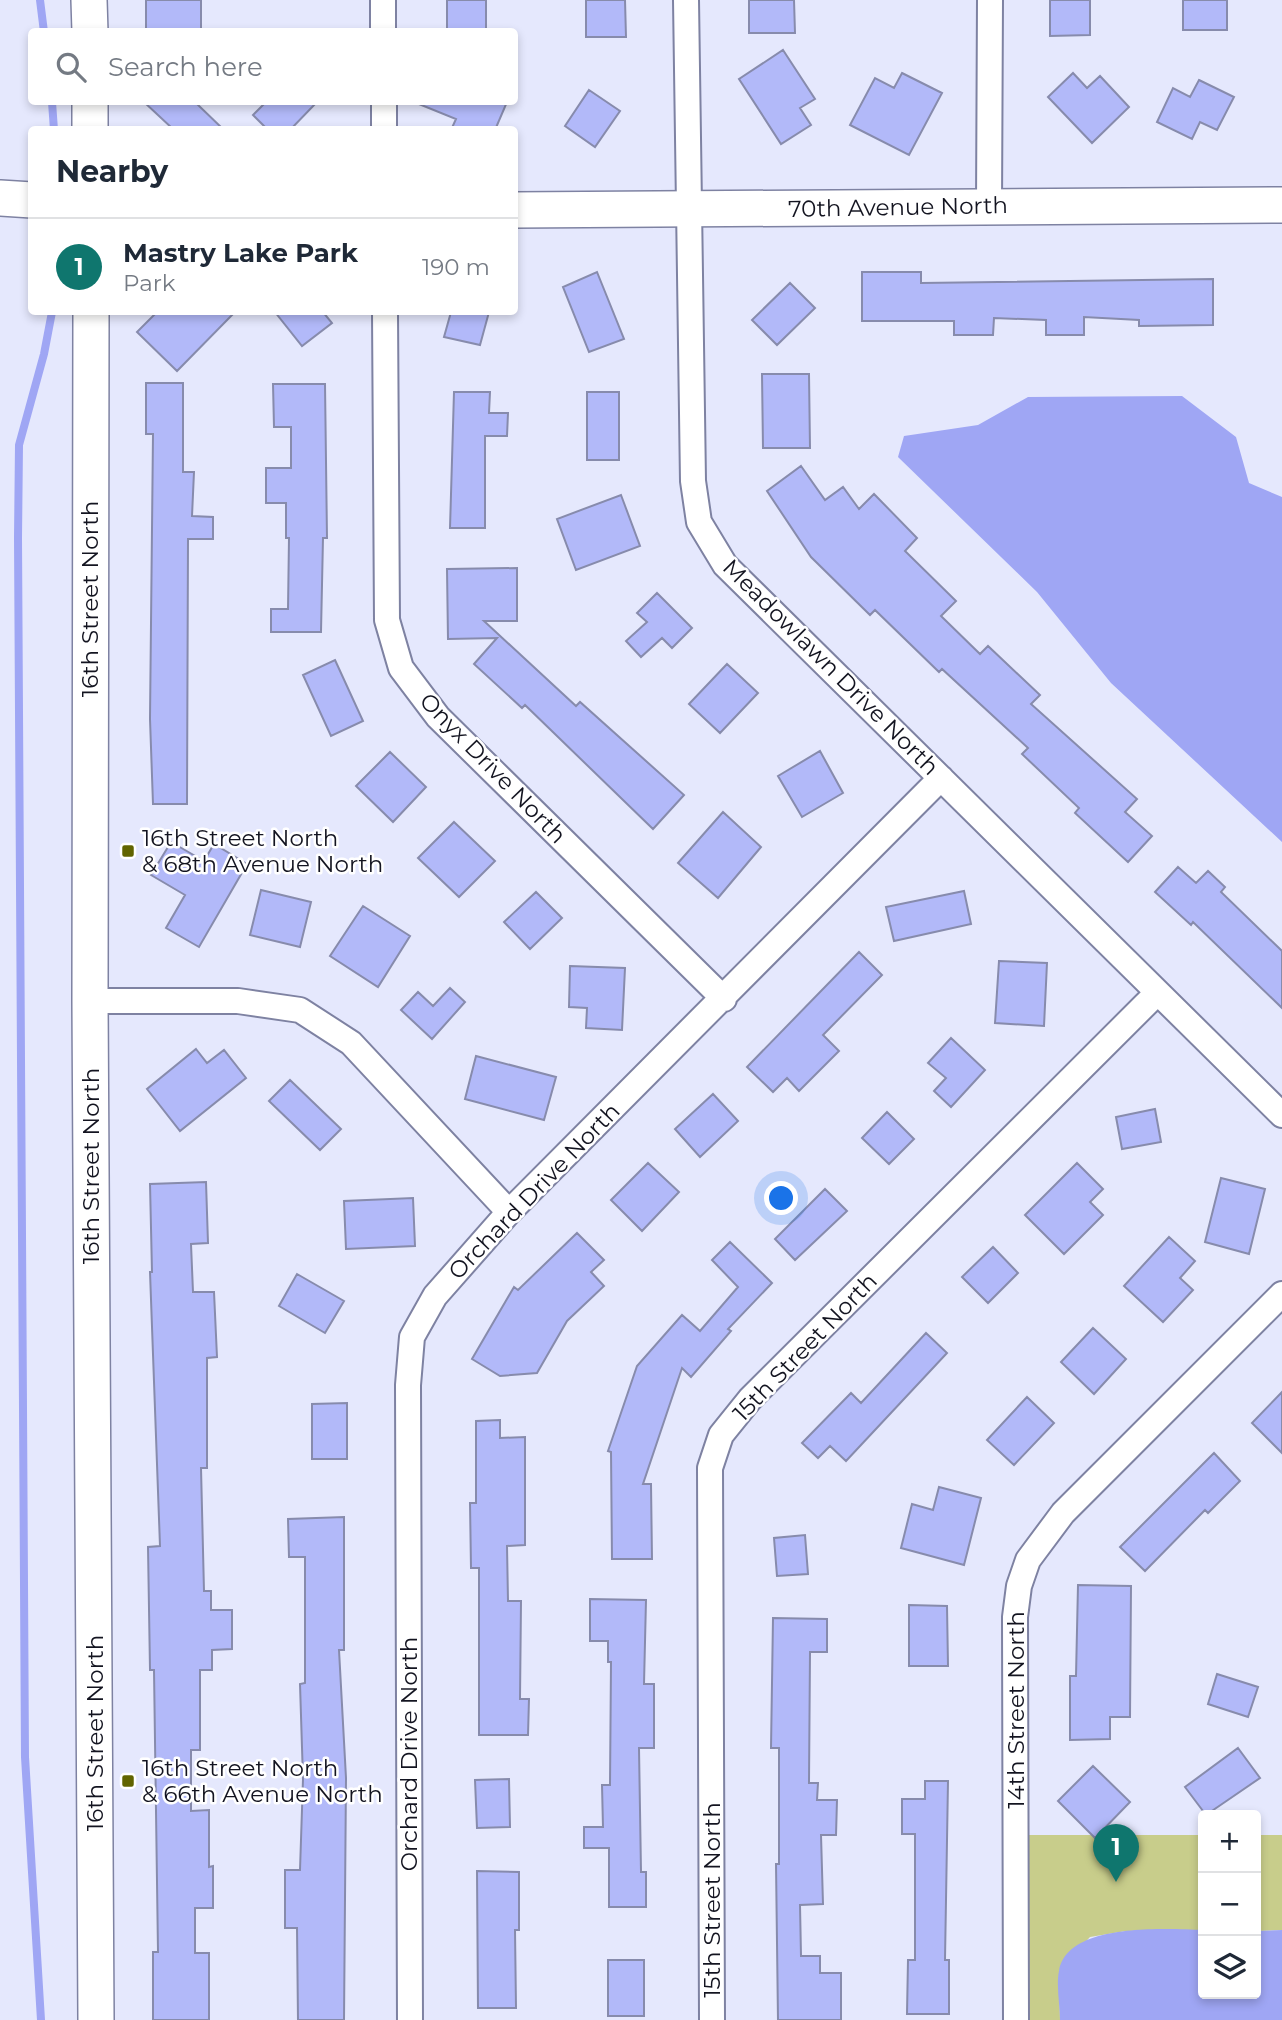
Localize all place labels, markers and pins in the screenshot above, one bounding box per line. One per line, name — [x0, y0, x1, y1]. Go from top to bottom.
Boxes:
place label: 16th Street North & 68th Avenue North — [142, 824, 383, 878]
marker: 16th Street North & 68th Avenue North — [120, 843, 136, 859]
place label: 16th Street North & 66th Avenue North — [142, 1754, 383, 1808]
marker: 16th Street North & 66th Avenue North — [120, 1773, 136, 1789]
pin: 1 — [1093, 1824, 1139, 1882]

